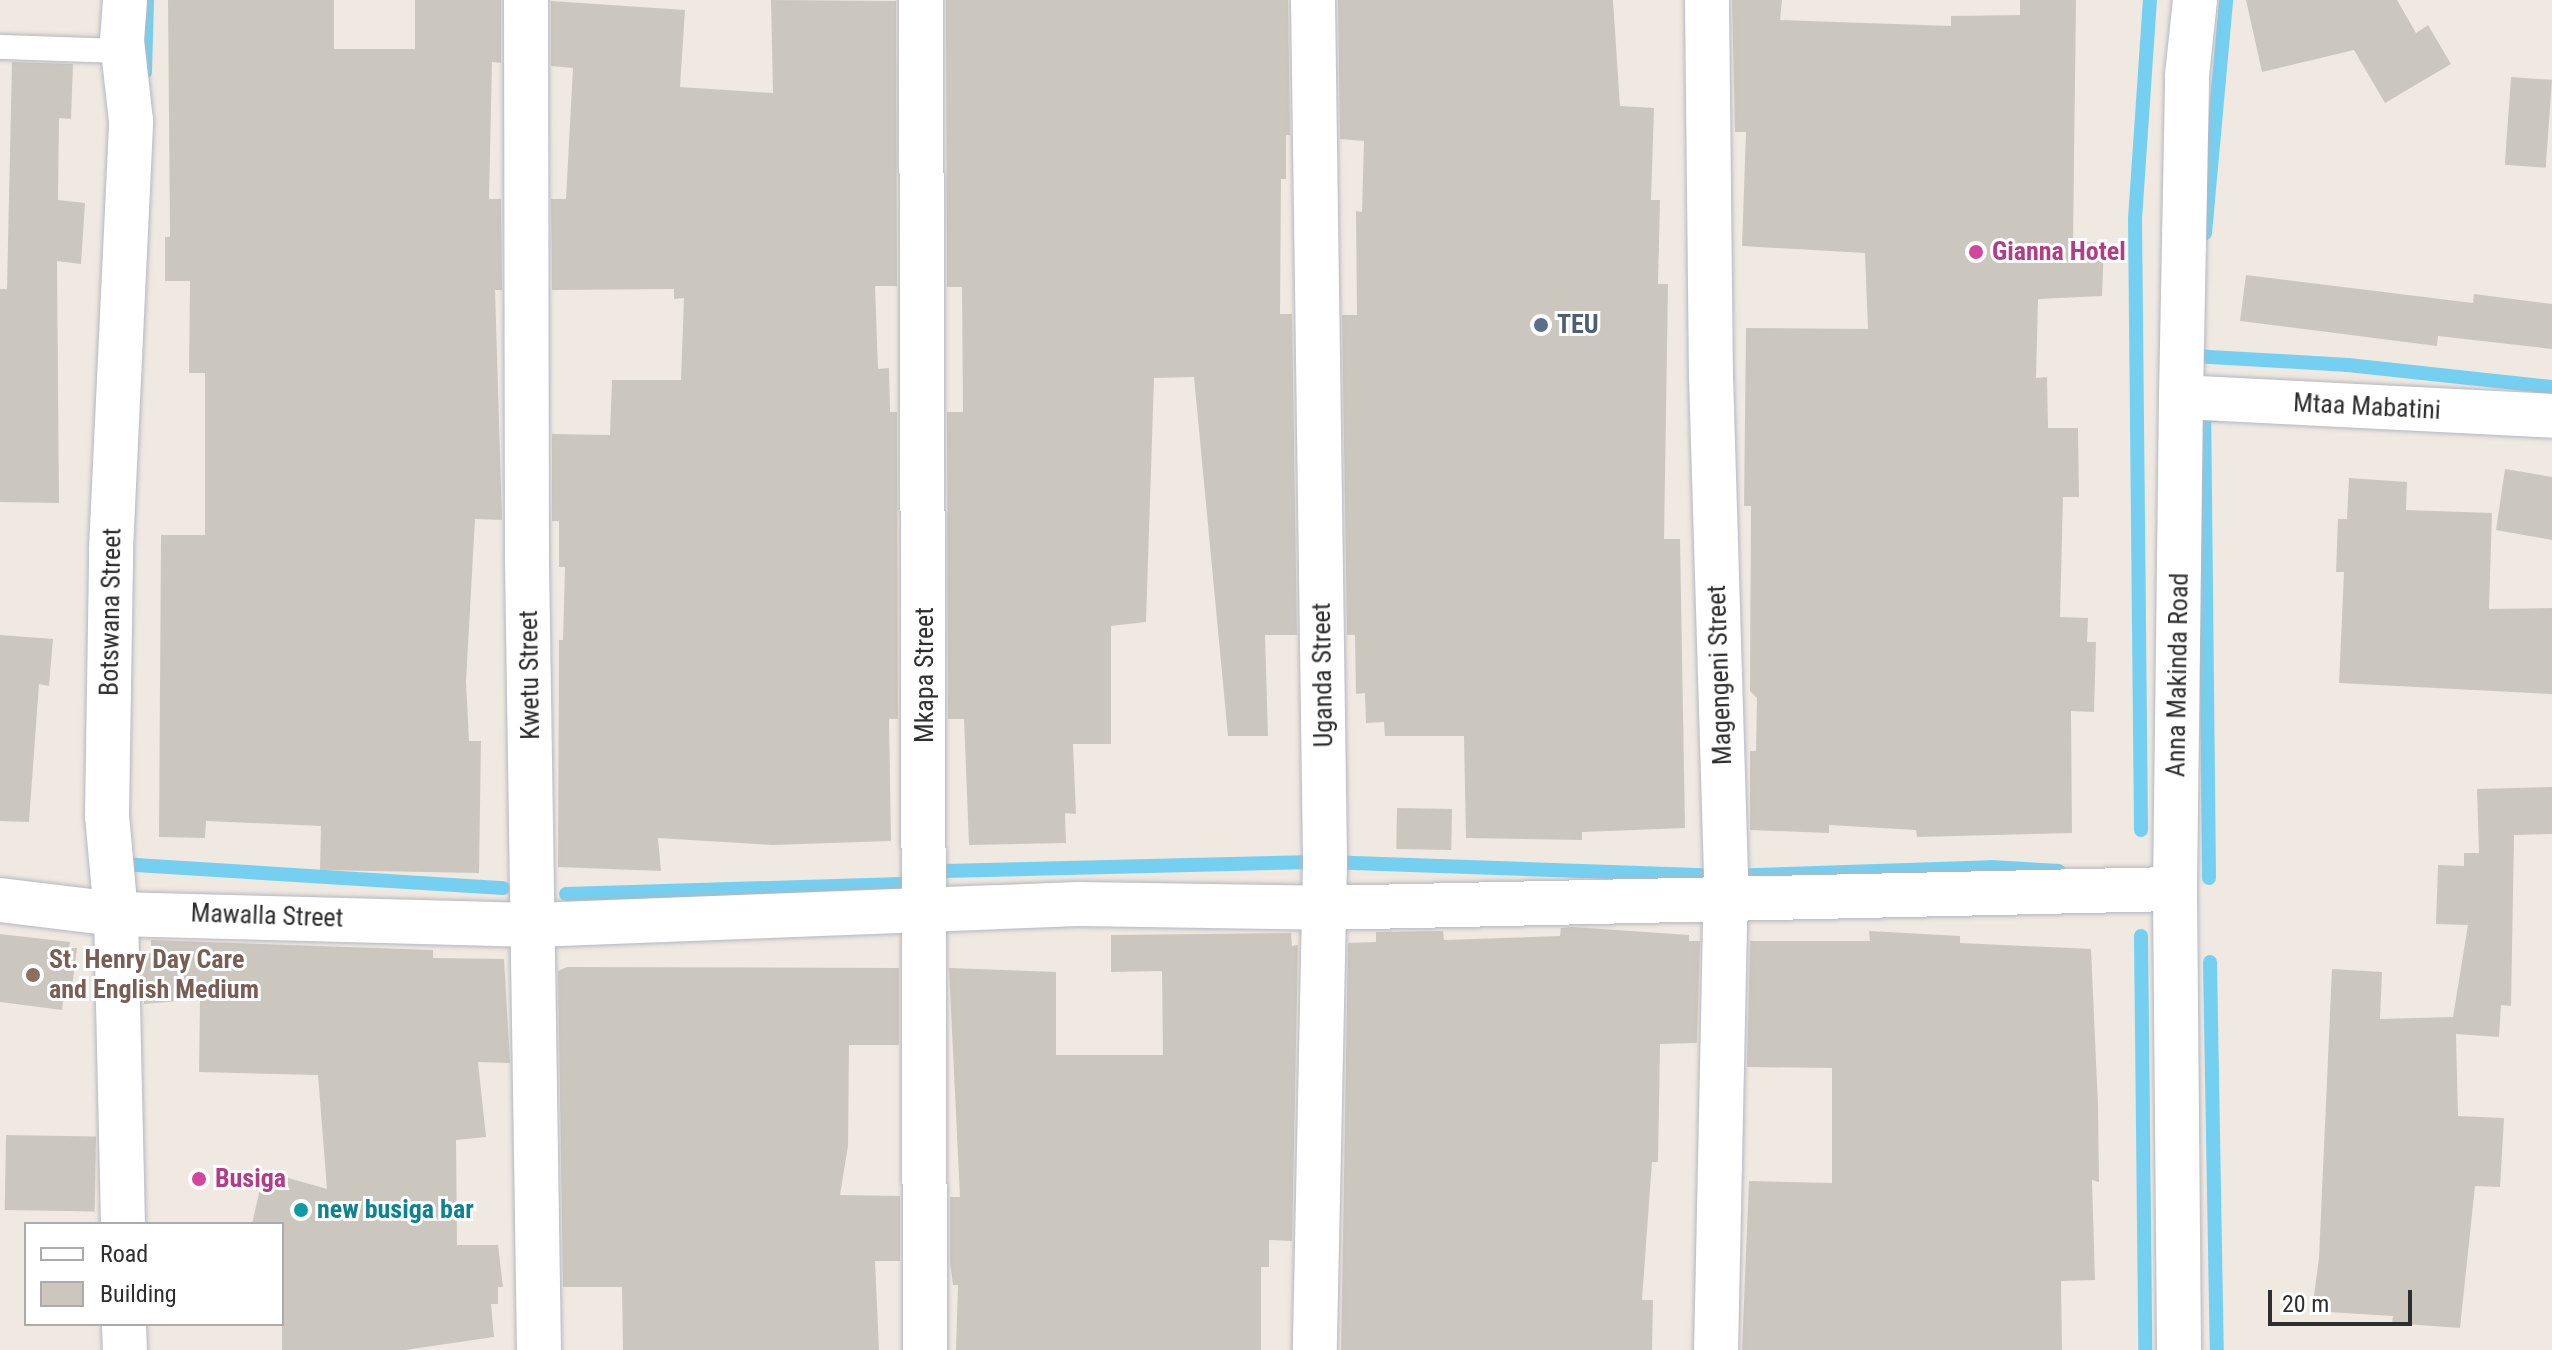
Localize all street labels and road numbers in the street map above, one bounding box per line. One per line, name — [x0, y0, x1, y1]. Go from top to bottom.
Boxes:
street label: Mtaa Mabatini — [2292, 388, 2442, 426]
street label: Botswana Street — [94, 528, 128, 696]
street label: Anna Makinda Road — [2161, 572, 2195, 778]
street label: Magengeni Street — [1701, 584, 1739, 766]
street label: Uganda Street — [1306, 602, 1340, 748]
street label: Mkapa Street — [909, 607, 941, 743]
street label: Kwetu Street — [513, 610, 547, 740]
street label: Mawalla Street — [190, 898, 344, 934]

